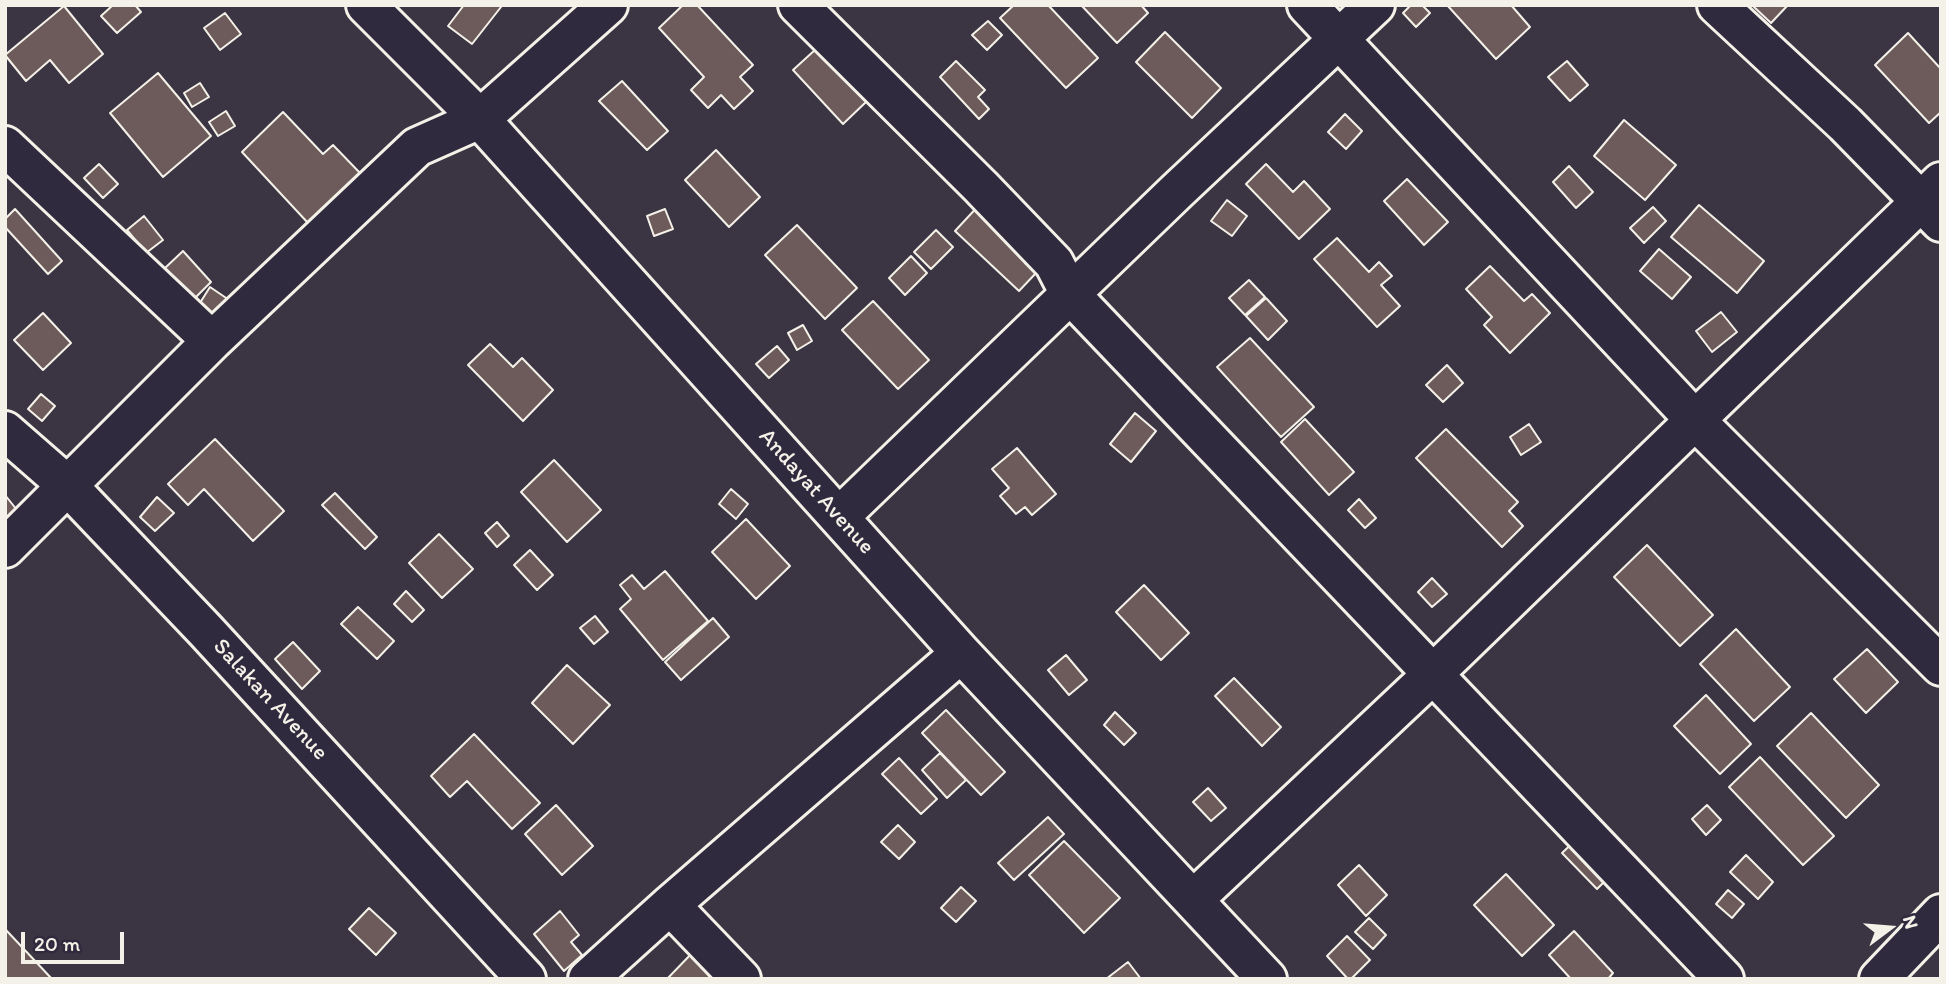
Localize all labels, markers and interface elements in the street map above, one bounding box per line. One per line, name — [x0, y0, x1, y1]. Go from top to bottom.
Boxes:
street label: Andayat Avenue — [752, 423, 880, 561]
street label: Salakan Avenue — [207, 633, 333, 767]
north arrow — [1855, 893, 1925, 963]
text: N — [1898, 913, 1923, 931]
scale bar — [24, 918, 128, 962]
text: 20 m — [34, 931, 80, 956]

